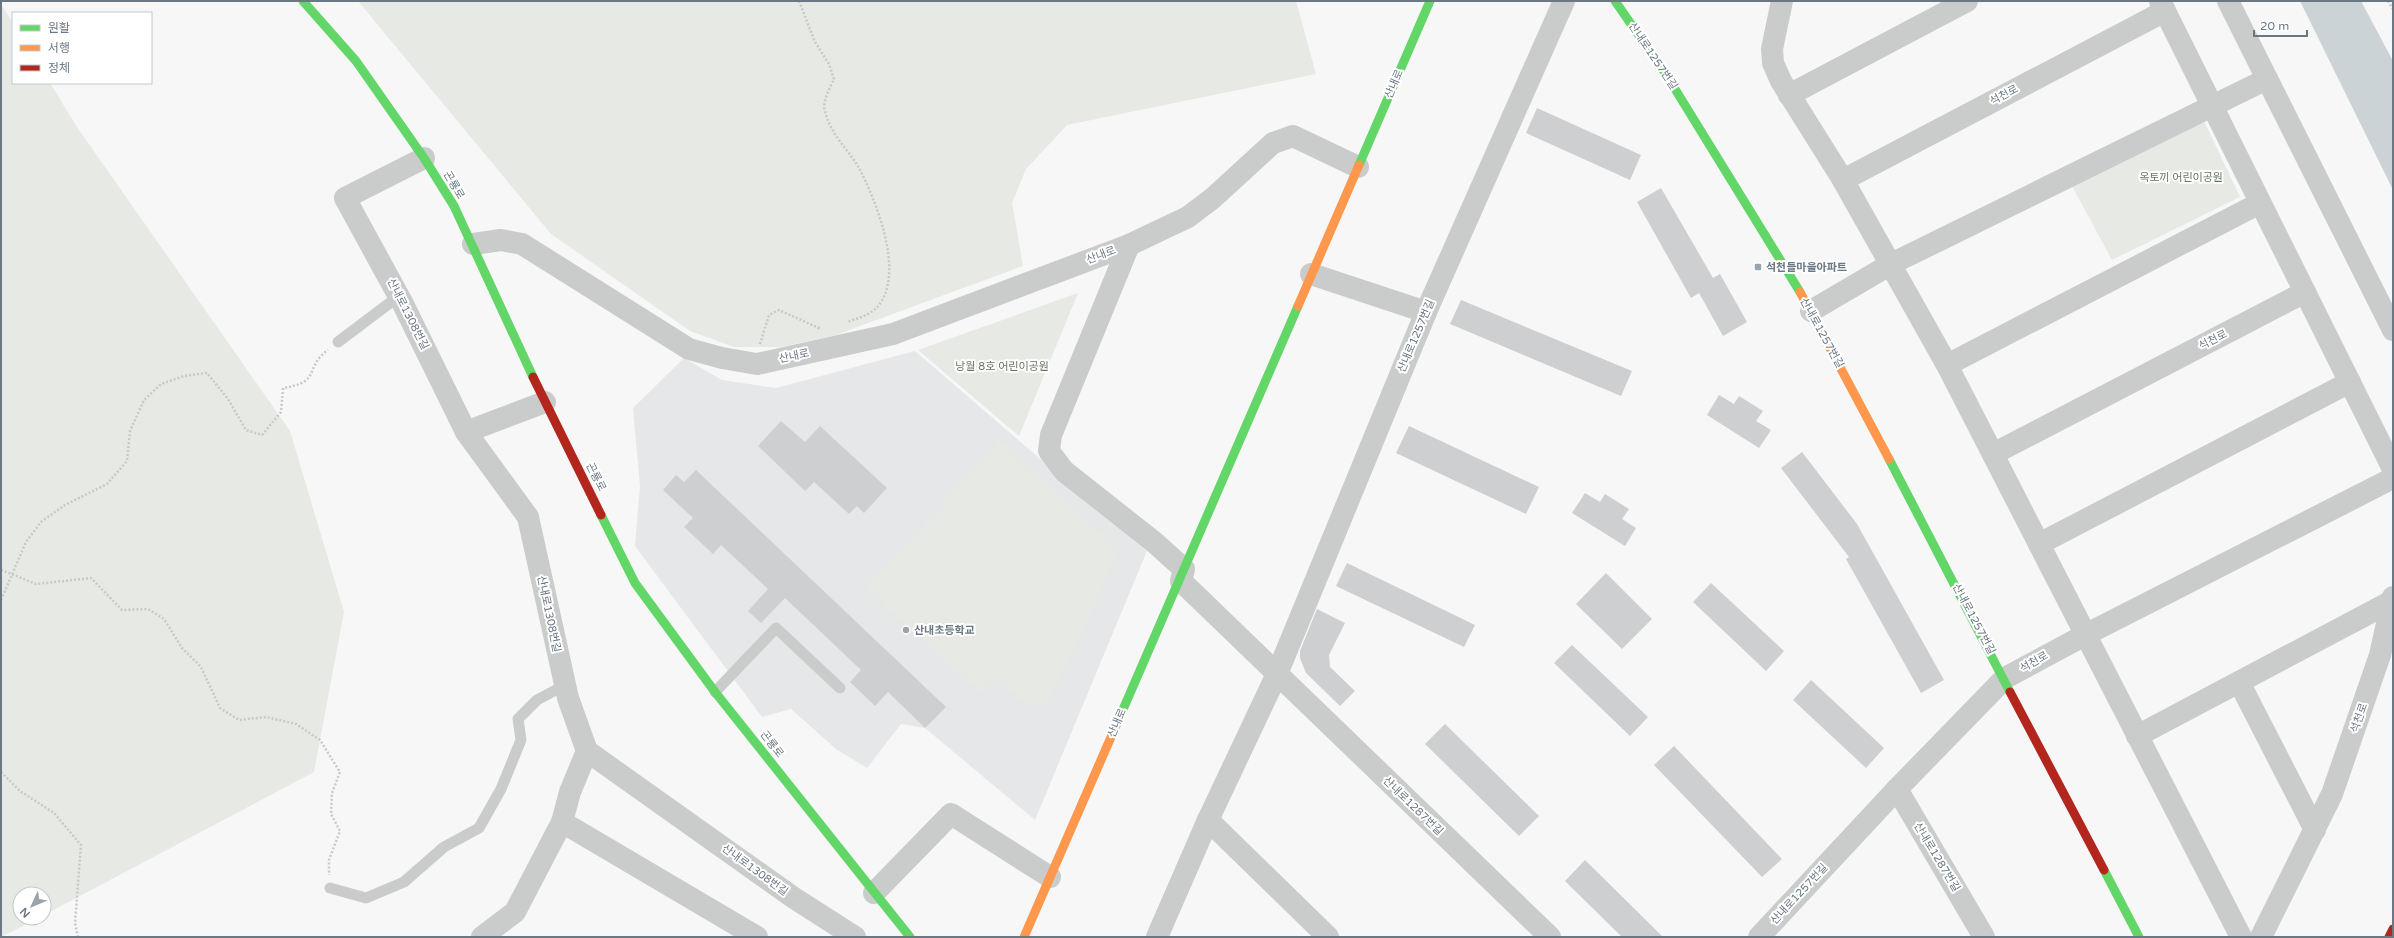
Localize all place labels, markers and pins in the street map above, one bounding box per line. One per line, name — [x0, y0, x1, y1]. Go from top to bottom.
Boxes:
place label: 석천들마을아파트 — [1766, 261, 1847, 274]
marker: 석천들마을아파트 — [1753, 262, 1763, 272]
place label: 산내초등학교 — [914, 624, 975, 637]
marker: 산내초등학교 — [901, 625, 911, 635]

